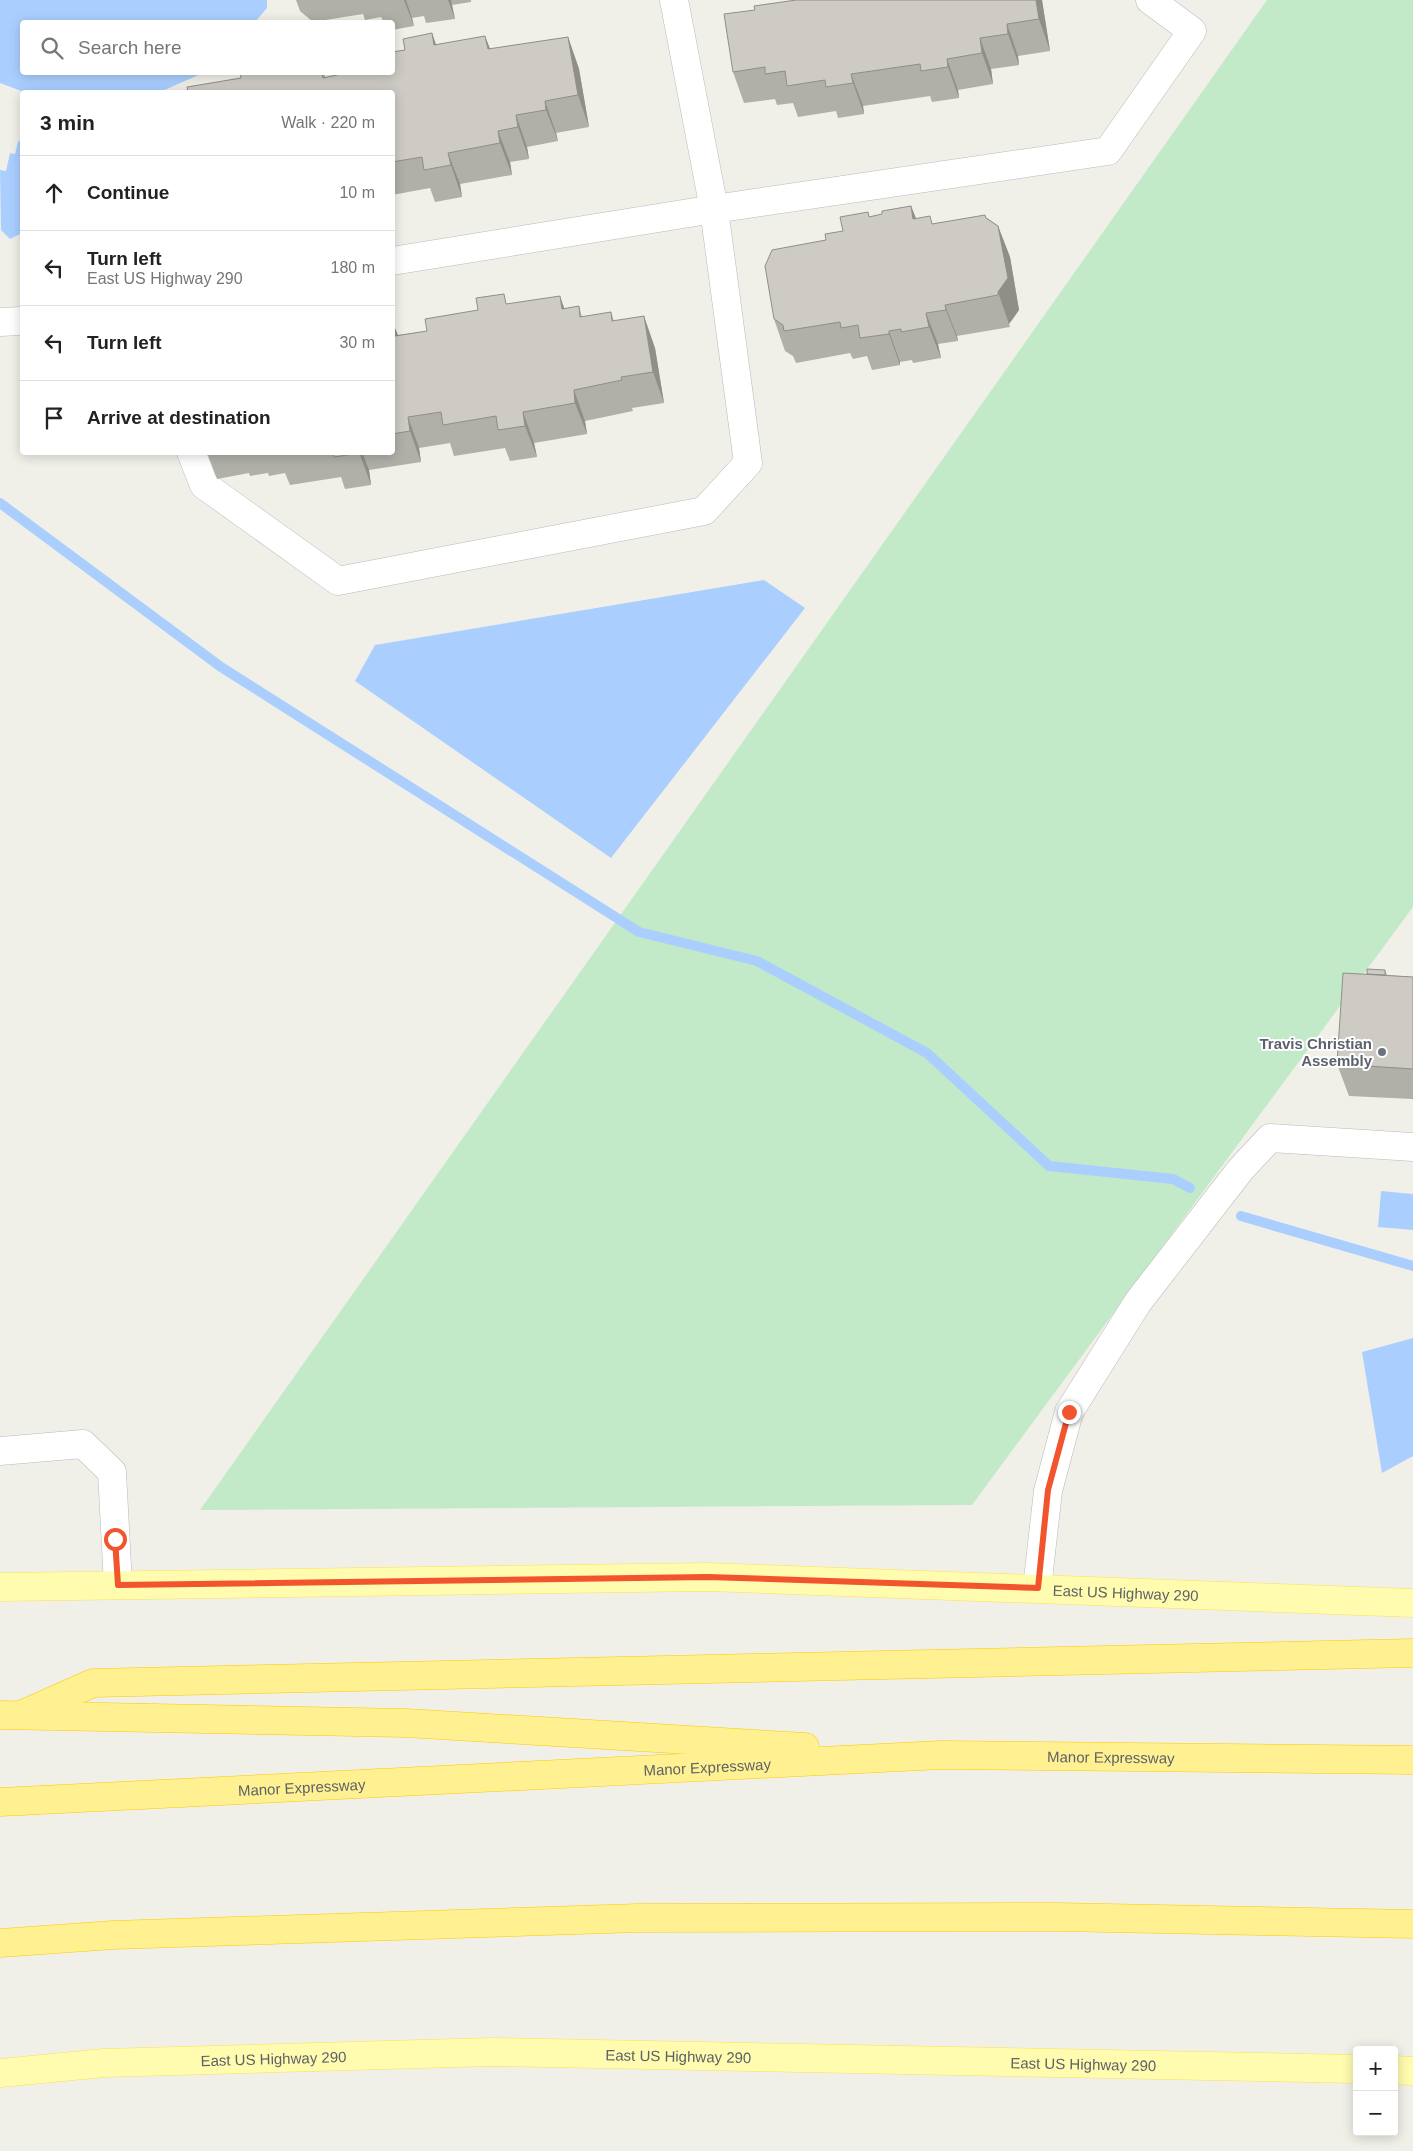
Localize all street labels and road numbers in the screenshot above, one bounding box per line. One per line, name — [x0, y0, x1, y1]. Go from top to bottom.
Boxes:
street label: East US Highway 290 — [1052, 1581, 1199, 1604]
street label: Manor Expressway — [1047, 1748, 1175, 1766]
street label: Manor Expressway — [643, 1755, 772, 1778]
street label: Manor Expressway — [237, 1775, 366, 1799]
street label: East US Highway 290 — [605, 2046, 751, 2066]
street label: East US Highway 290 — [200, 2048, 347, 2069]
street label: East US Highway 290 — [1010, 2054, 1156, 2074]

